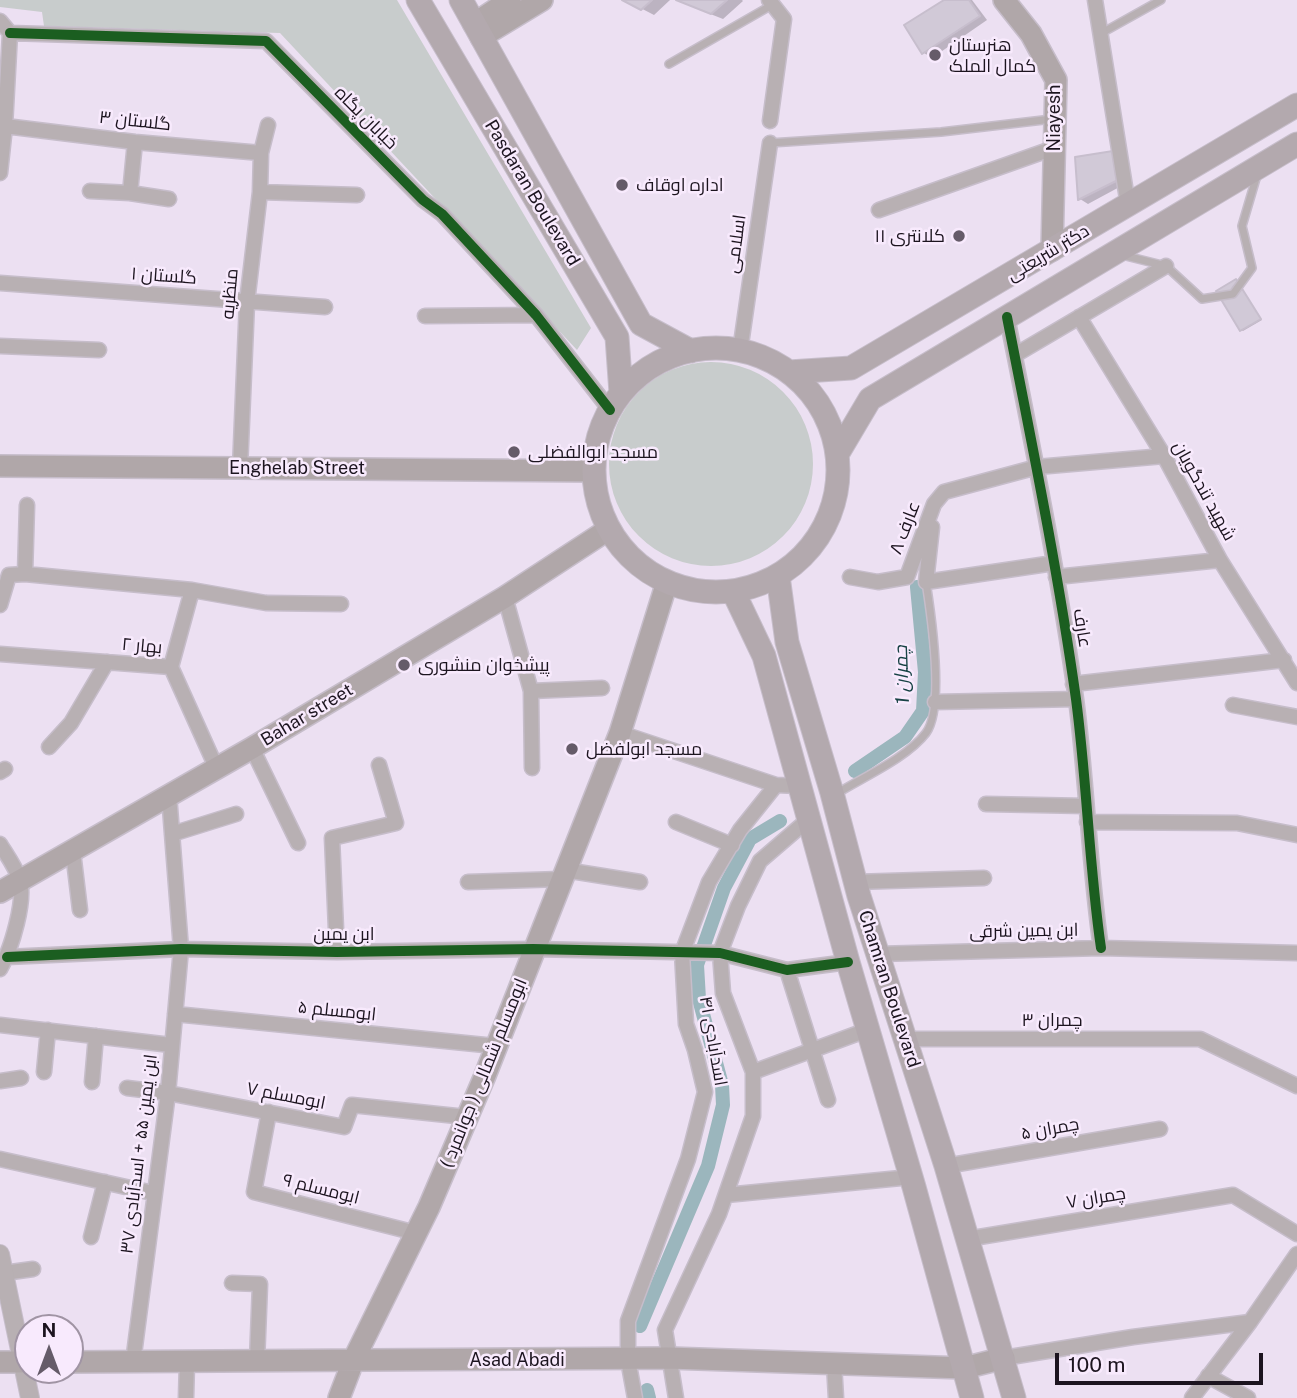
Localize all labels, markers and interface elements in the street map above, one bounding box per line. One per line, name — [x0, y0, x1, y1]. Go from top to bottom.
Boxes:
place label: هنرستان کمال الملک — [949, 34, 1036, 76]
marker: هنرستان کمال الملک — [927, 47, 943, 63]
street label: خیابان پگاه — [330, 82, 402, 154]
street label: Niayesh — [1043, 85, 1065, 151]
street label: گلستان ۳ — [98, 106, 172, 136]
street label: Pasdaran Boulevard — [480, 116, 584, 270]
place label: اداره اوقاف — [636, 174, 723, 196]
marker: اداره اوقاف — [614, 177, 630, 193]
street label: اسلامی — [721, 213, 751, 275]
street label: دکتر شریعتی — [1003, 220, 1093, 286]
place label: کلانتری ۱۱ — [875, 225, 945, 247]
marker: کلانتری ۱۱ — [951, 228, 967, 244]
street label: گلستان ۱ — [130, 263, 198, 289]
street label: منظریه — [217, 268, 243, 320]
street label: شهید تندگویان — [1168, 437, 1240, 545]
place label: مسجد ابوالفضلی — [528, 441, 658, 463]
marker: مسجد ابوالفضلی — [506, 444, 522, 460]
street label: Enghelab Street — [229, 457, 365, 479]
street label: عارف ۸ — [885, 499, 925, 557]
street label: عارف — [1068, 607, 1096, 649]
street label: بهار ۲ — [121, 633, 163, 659]
water label: چمران 1 — [890, 645, 914, 705]
place label: پیشخوان منشوری — [418, 654, 550, 676]
marker: پیشخوان منشوری — [396, 657, 412, 673]
street label: Bahar street — [257, 679, 357, 751]
place label: مسجد ابولفضل — [586, 738, 702, 760]
marker: مسجد ابولفضل — [564, 741, 580, 757]
street label: Chamran Boulevard — [853, 908, 925, 1070]
street label: ابن یمین شرقی — [969, 919, 1079, 943]
street label: ابن یمین — [313, 923, 375, 945]
street label: ابومسلم شمالی ( جوانمرد ) — [436, 975, 532, 1171]
street label: اسدآبادی ۴۱ — [694, 994, 732, 1088]
street label: ابومسلم ۵ — [297, 996, 377, 1026]
street label: چمران ۳ — [1022, 1009, 1082, 1031]
street label: ابن یمین ۵۵ + اسدآبادی ۳۷ — [116, 1053, 162, 1255]
street label: ابومسلم ۷ — [245, 1078, 327, 1114]
street label: چمران ۵ — [1019, 1113, 1081, 1145]
street label: ابومسلم ۹ — [280, 1169, 362, 1209]
street label: چمران ۷ — [1065, 1183, 1127, 1213]
north arrow — [14, 1314, 84, 1384]
text: N — [42, 1319, 56, 1341]
scale bar — [1059, 1338, 1267, 1382]
street label: Asad Abadi — [469, 1349, 565, 1371]
text: 100 m — [1068, 1352, 1125, 1377]

